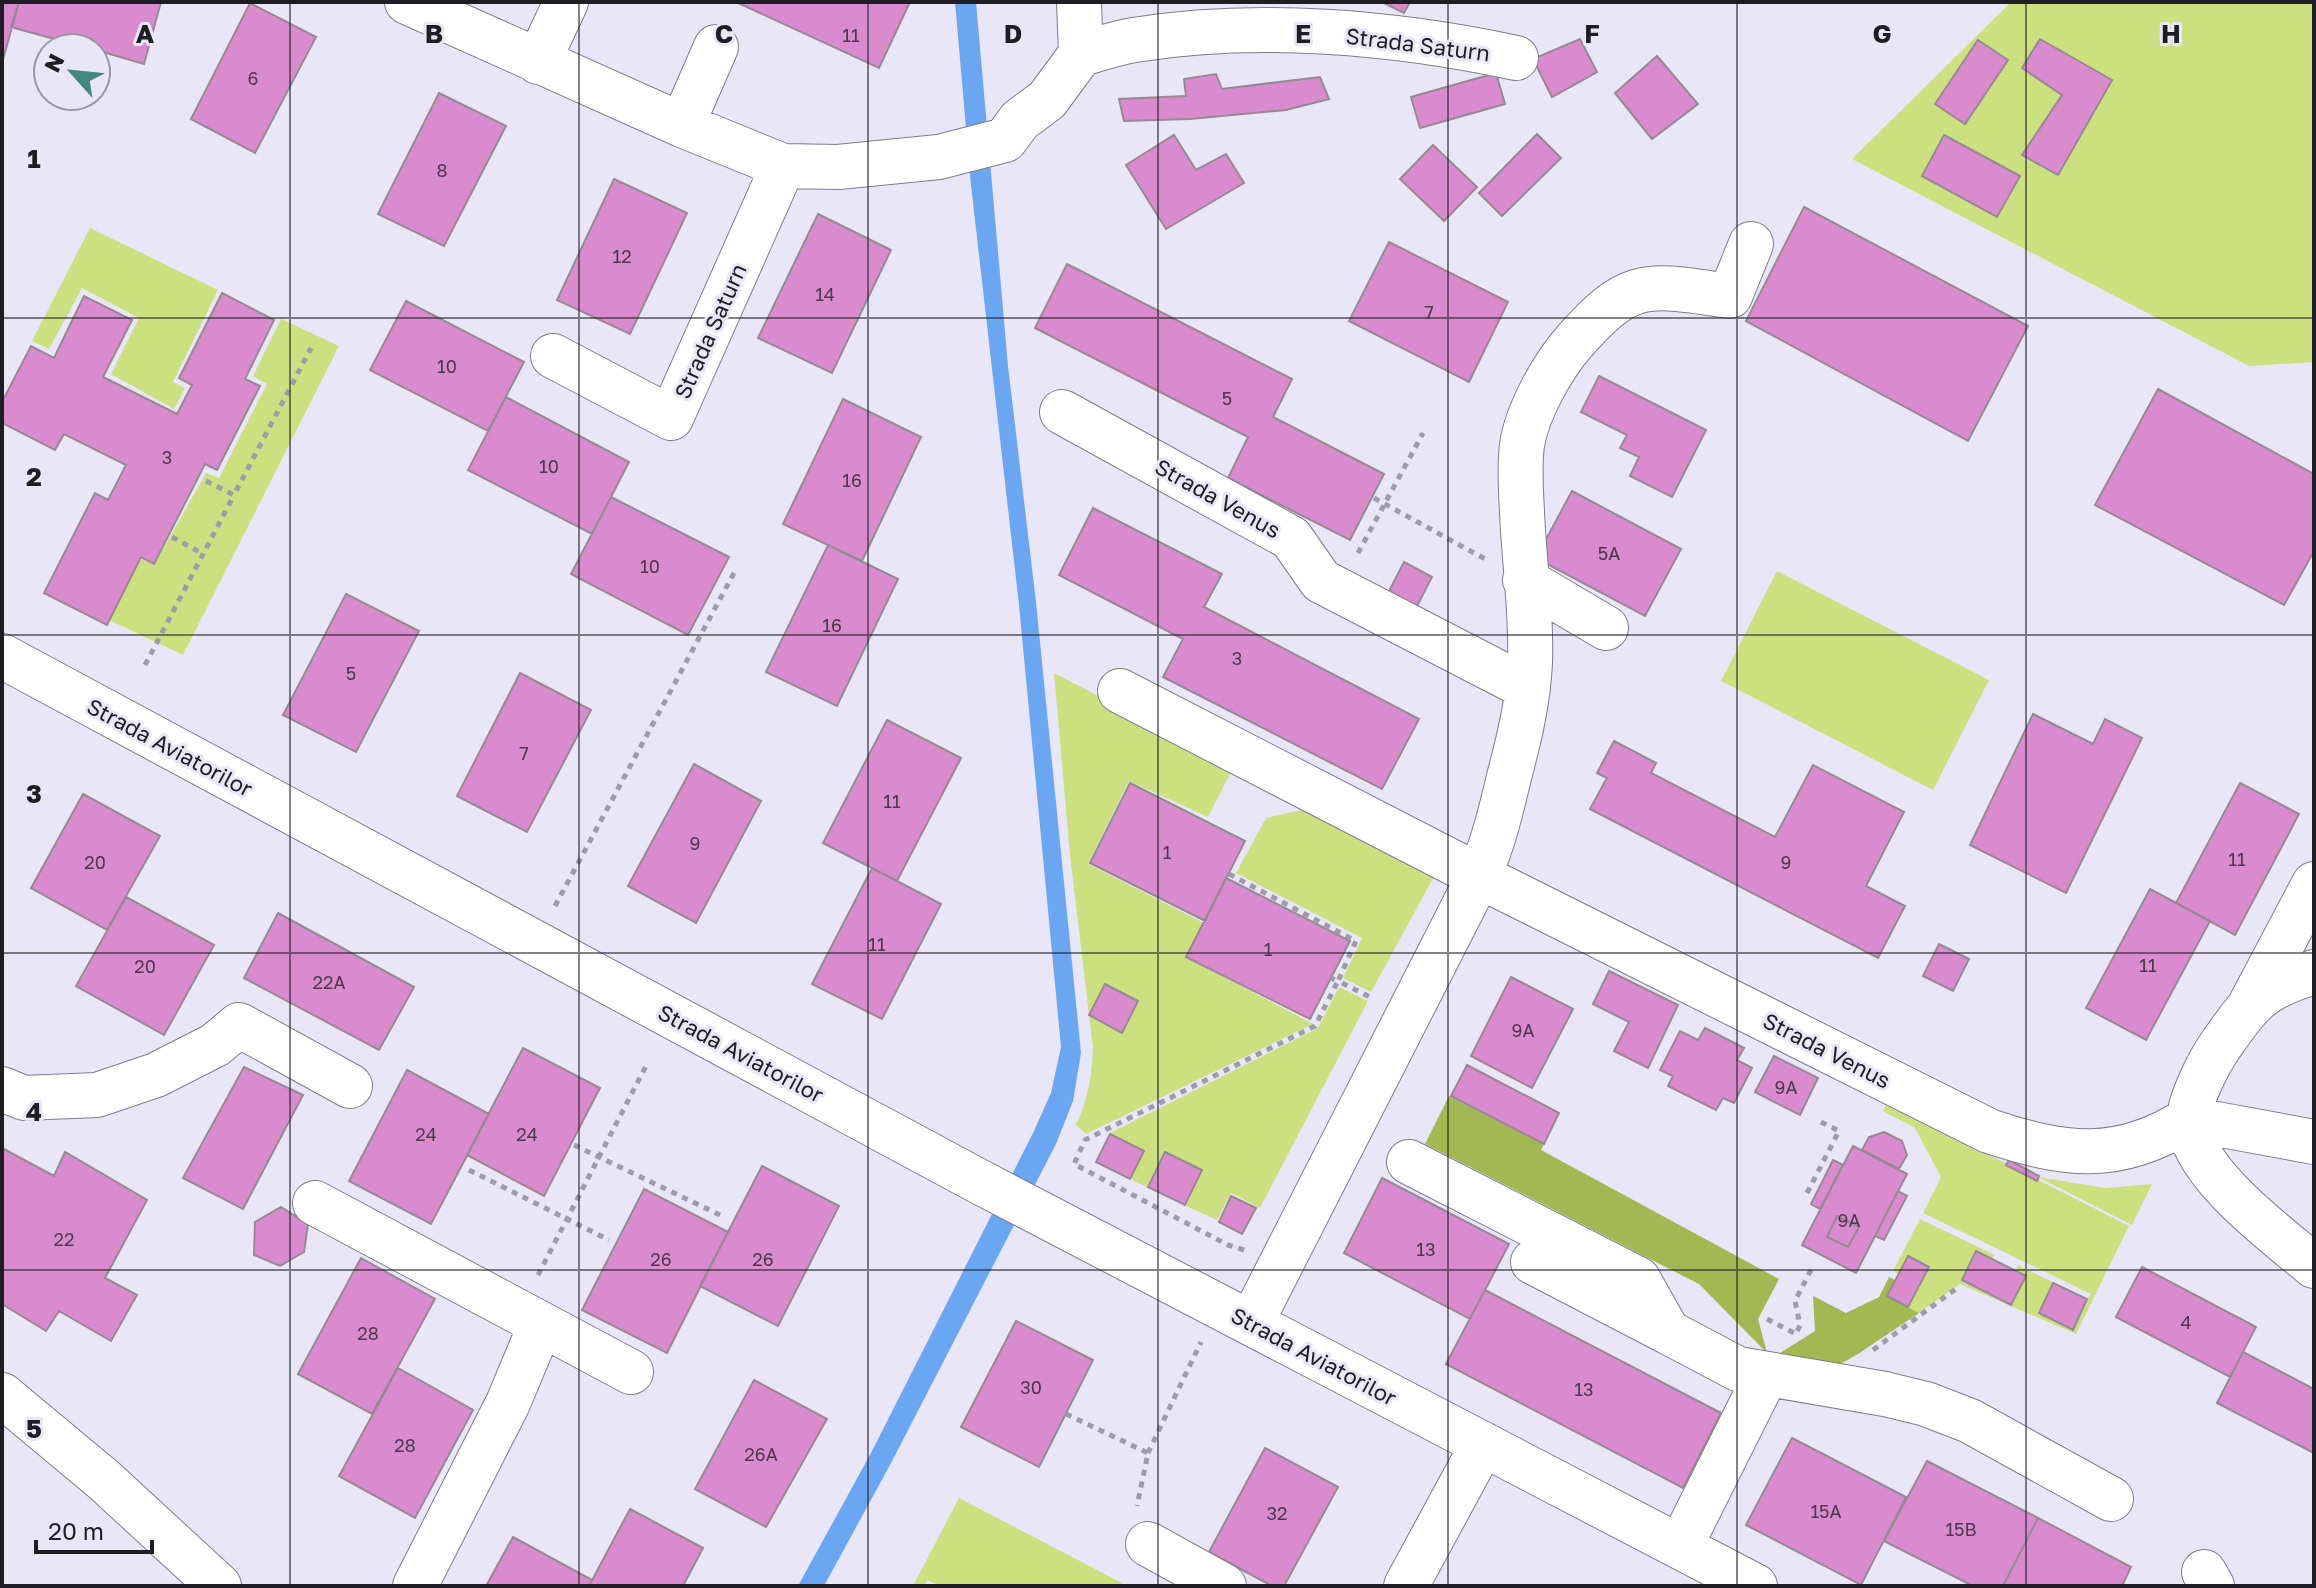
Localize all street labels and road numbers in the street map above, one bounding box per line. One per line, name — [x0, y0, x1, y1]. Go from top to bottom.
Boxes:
street label: Strada Saturn — [1344, 22, 1492, 66]
street label: Strada Saturn — [668, 259, 752, 403]
street label: Strada Venus — [1151, 452, 1285, 544]
street label: Strada Aviatorilor — [83, 692, 258, 802]
street label: Strada Aviatorilor — [654, 998, 829, 1108]
street label: Strada Venus — [1759, 1006, 1895, 1094]
street label: Strada Aviatorilor — [1227, 1301, 1402, 1411]

